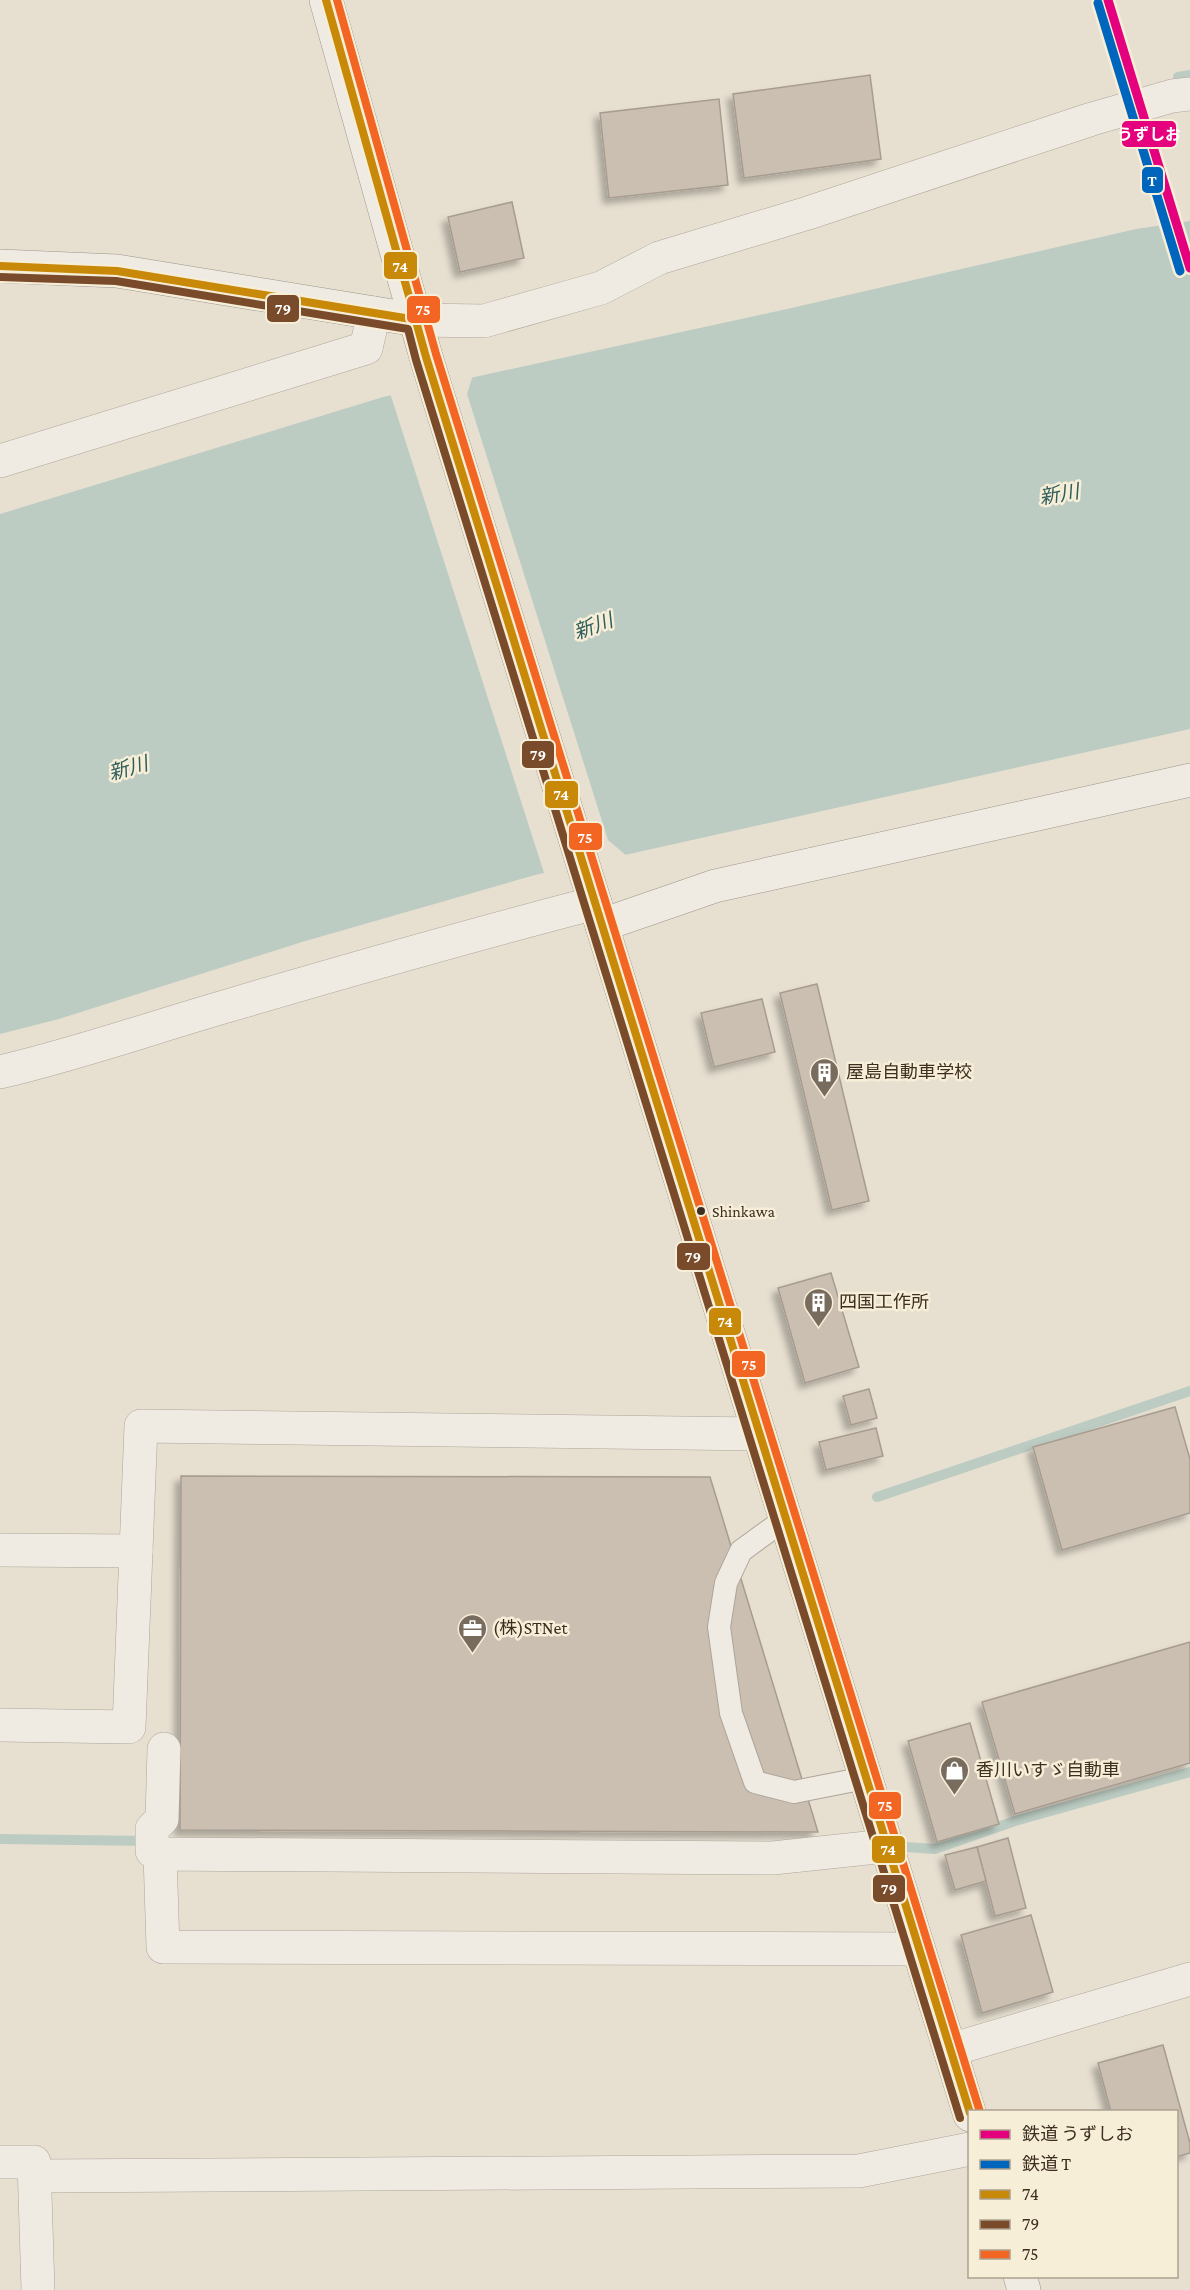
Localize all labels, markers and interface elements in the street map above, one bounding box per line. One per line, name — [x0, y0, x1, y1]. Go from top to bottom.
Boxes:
line badge: うずしお — [1121, 120, 1177, 148]
text: うずしお — [1117, 126, 1181, 143]
line badge: T — [1141, 166, 1164, 194]
text: T — [1147, 172, 1157, 189]
line badge: 74 — [383, 251, 418, 280]
text: 74 — [392, 258, 408, 275]
line badge: 79 — [266, 294, 300, 323]
line badge: 75 — [406, 295, 441, 324]
text: 79 — [275, 300, 291, 317]
text: 75 — [415, 301, 431, 318]
water label: 新川 — [1037, 479, 1083, 508]
water label: 新川 — [570, 608, 617, 643]
line badge: 79 — [521, 740, 555, 769]
text: 79 — [530, 746, 546, 763]
water label: 新川 — [106, 751, 152, 784]
line badge: 74 — [544, 780, 579, 809]
text: 74 — [553, 786, 569, 803]
line badge: 75 — [568, 822, 603, 851]
text: 75 — [577, 829, 593, 846]
building icon: 屋島自動車学校 — [809, 1056, 841, 1098]
place label: 屋島自動車学校 — [846, 1062, 972, 1082]
place label: Shinkawa — [712, 1203, 775, 1220]
marker: Shinkawa — [695, 1205, 707, 1217]
line badge: 79 — [676, 1242, 711, 1271]
text: 79 — [685, 1248, 701, 1265]
building icon: 四国工作所 — [802, 1286, 834, 1328]
place label: 四国工作所 — [839, 1292, 929, 1312]
line badge: 74 — [708, 1307, 742, 1336]
text: 74 — [717, 1313, 733, 1330]
line badge: 75 — [731, 1350, 766, 1378]
text: 75 — [741, 1356, 757, 1373]
office icon: (株)STNet — [456, 1612, 488, 1654]
place label: (株)STNet — [493, 1618, 568, 1639]
shop icon: 香川いすゞ自動車 — [939, 1754, 971, 1796]
place label: 香川いすゞ自動車 — [976, 1760, 1120, 1780]
line badge: 75 — [868, 1791, 902, 1820]
text: 75 — [877, 1797, 893, 1814]
line badge: 74 — [871, 1835, 906, 1864]
text: 74 — [880, 1841, 896, 1858]
line badge: 79 — [872, 1874, 906, 1903]
text: 79 — [881, 1880, 897, 1897]
legend — [968, 2110, 1178, 2278]
text: 鉄道 うずしお — [1022, 2124, 1133, 2144]
text: 鉄道 T — [1022, 2154, 1071, 2174]
text: 74 — [1022, 2184, 1039, 2204]
text: 79 — [1022, 2214, 1039, 2234]
text: 75 — [1022, 2244, 1039, 2264]

